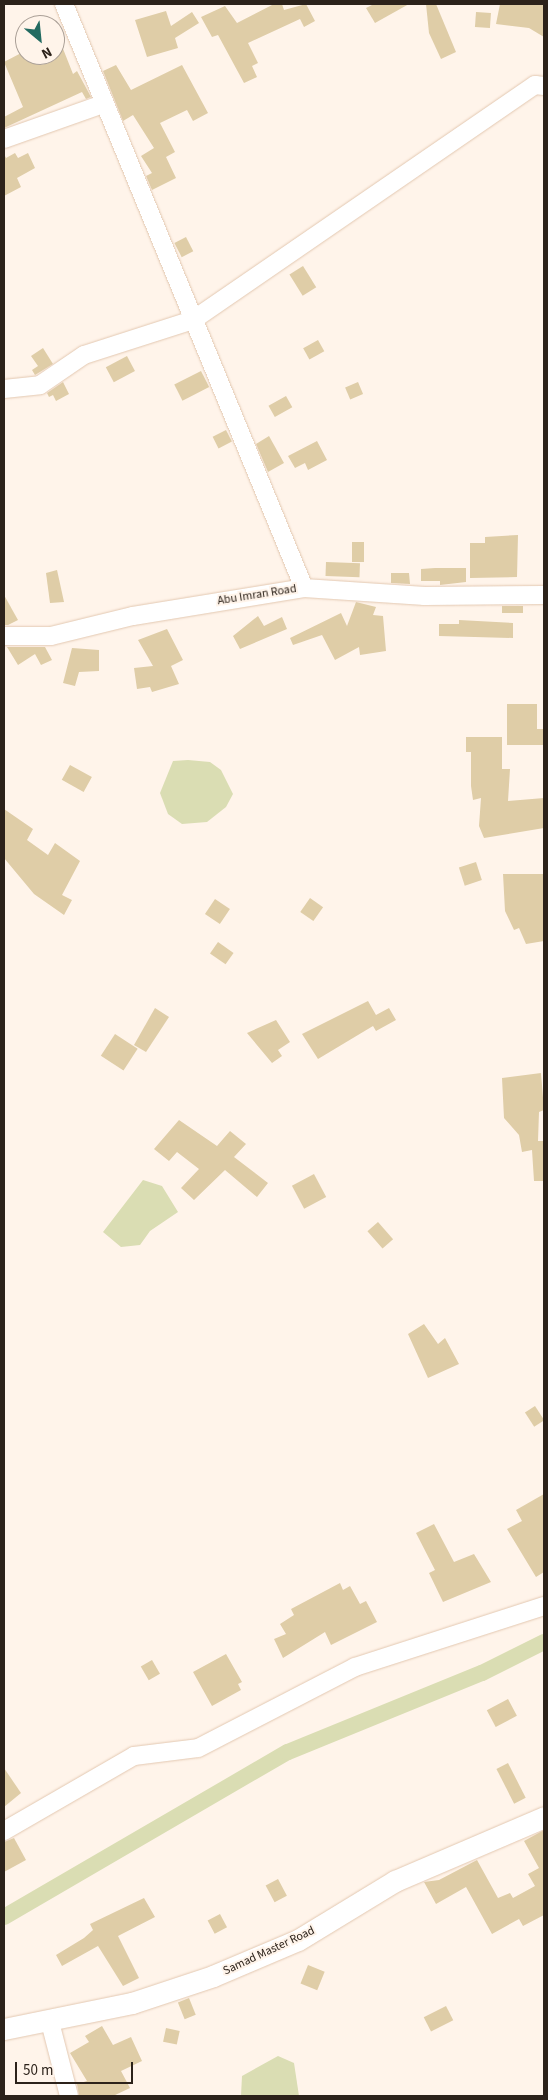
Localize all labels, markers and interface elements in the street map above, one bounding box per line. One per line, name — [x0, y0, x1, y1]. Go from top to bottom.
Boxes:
north arrow — [15, 15, 65, 65]
text: N — [38, 41, 55, 63]
street label: Abu Imran Road — [216, 582, 298, 608]
street label: Samad Master Road — [221, 1924, 317, 1978]
scale bar — [18, 2052, 135, 2084]
text: 50 m — [23, 2060, 53, 2081]

